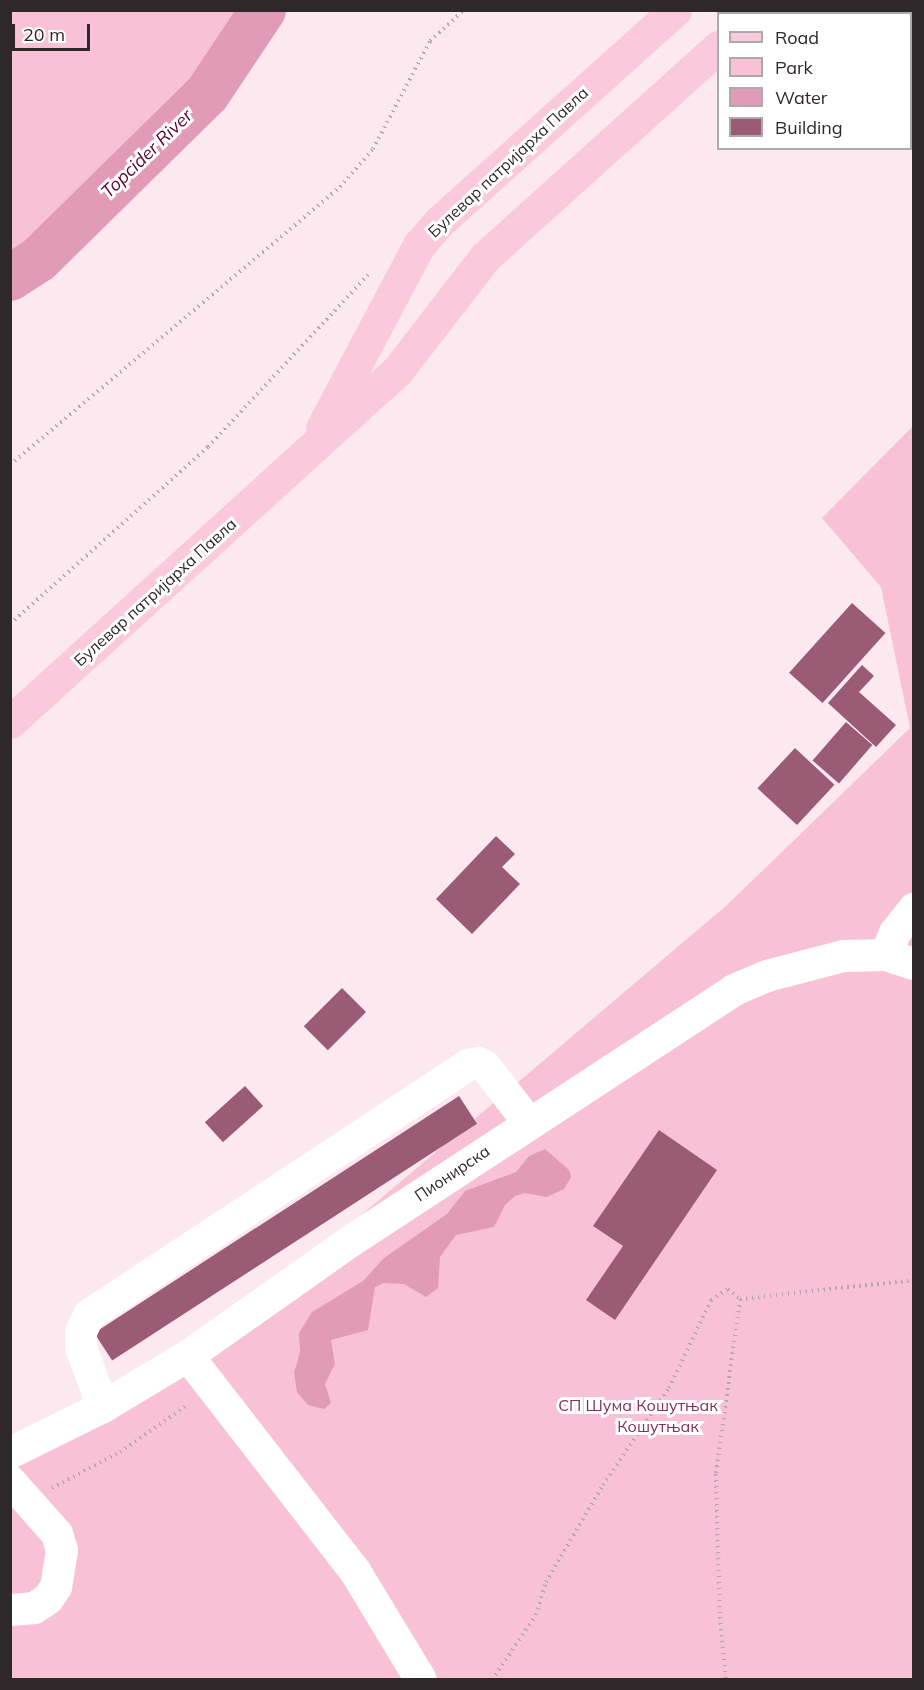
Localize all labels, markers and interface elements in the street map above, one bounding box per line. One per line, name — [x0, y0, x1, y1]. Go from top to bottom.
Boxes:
scale bar — [15, 12, 93, 50]
legend — [717, 12, 912, 150]
text: 20 m — [23, 23, 65, 46]
text: Road — [775, 26, 819, 49]
text: Park — [775, 56, 813, 79]
street label: Булевар патријарха Павла — [424, 83, 592, 241]
text: Water — [775, 86, 827, 109]
water label: Topcider River — [97, 105, 197, 203]
text: Building — [775, 116, 843, 139]
street label: Булевар патријарха Павла — [70, 514, 240, 670]
street label: Пионирска — [411, 1141, 493, 1205]
park label: СП Шума Кошутњак — [558, 1395, 718, 1415]
park label: Кошутњак — [617, 1416, 699, 1436]

